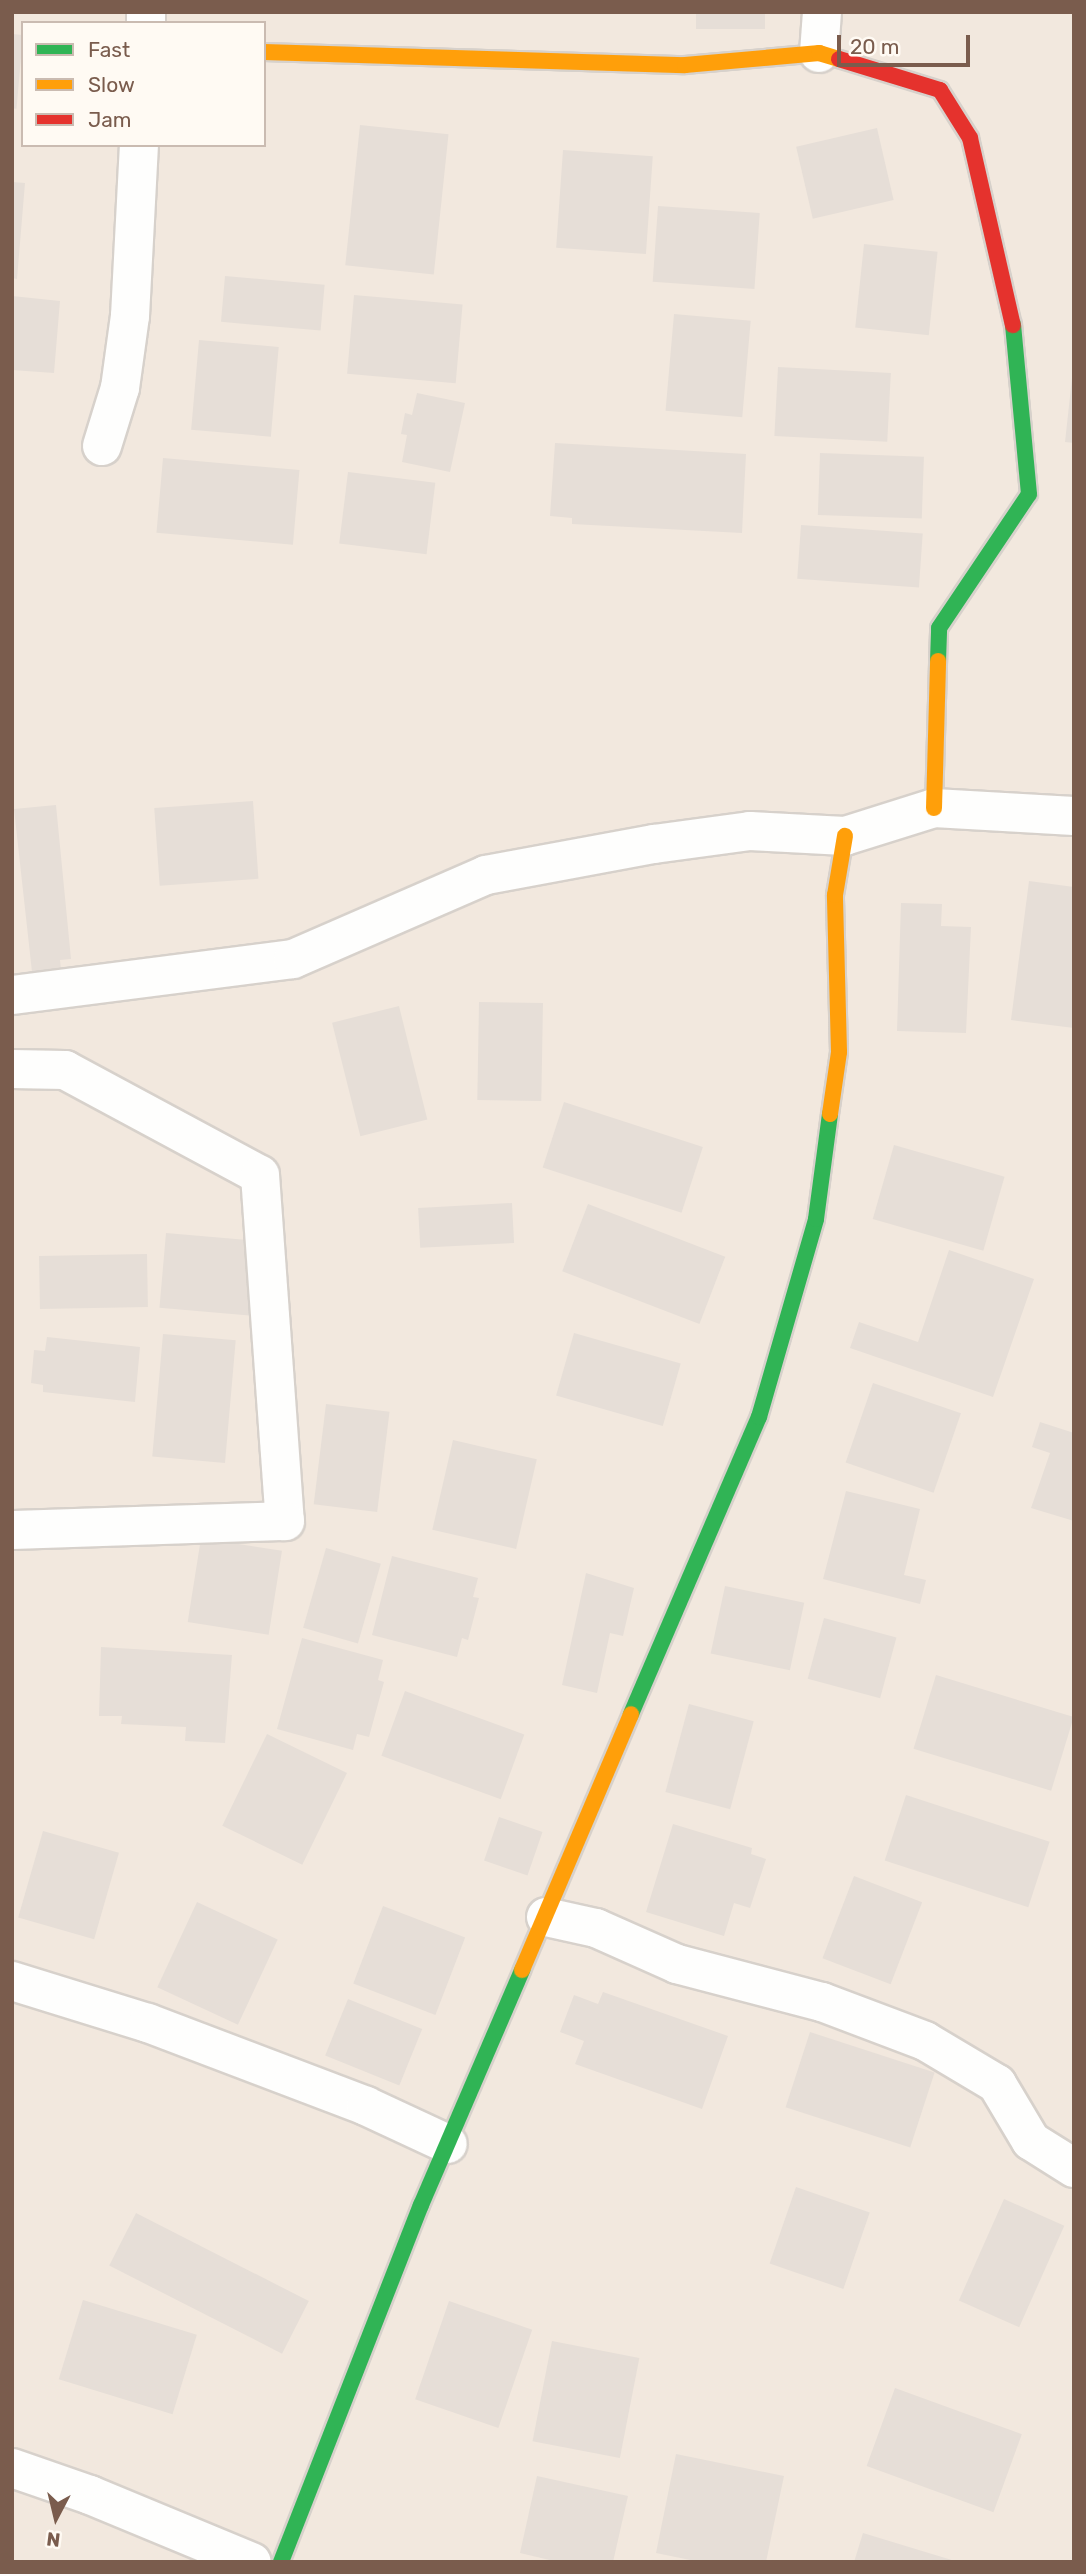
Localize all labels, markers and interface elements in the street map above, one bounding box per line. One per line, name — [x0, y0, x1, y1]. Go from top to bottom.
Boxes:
legend — [21, 21, 266, 147]
scale bar — [841, 21, 974, 65]
text: 20 m — [850, 34, 899, 59]
text: Fast — [88, 37, 130, 62]
text: Slow — [88, 72, 135, 97]
text: Jam — [88, 107, 132, 132]
north arrow — [21, 2483, 91, 2553]
text: N — [45, 2527, 62, 2552]

